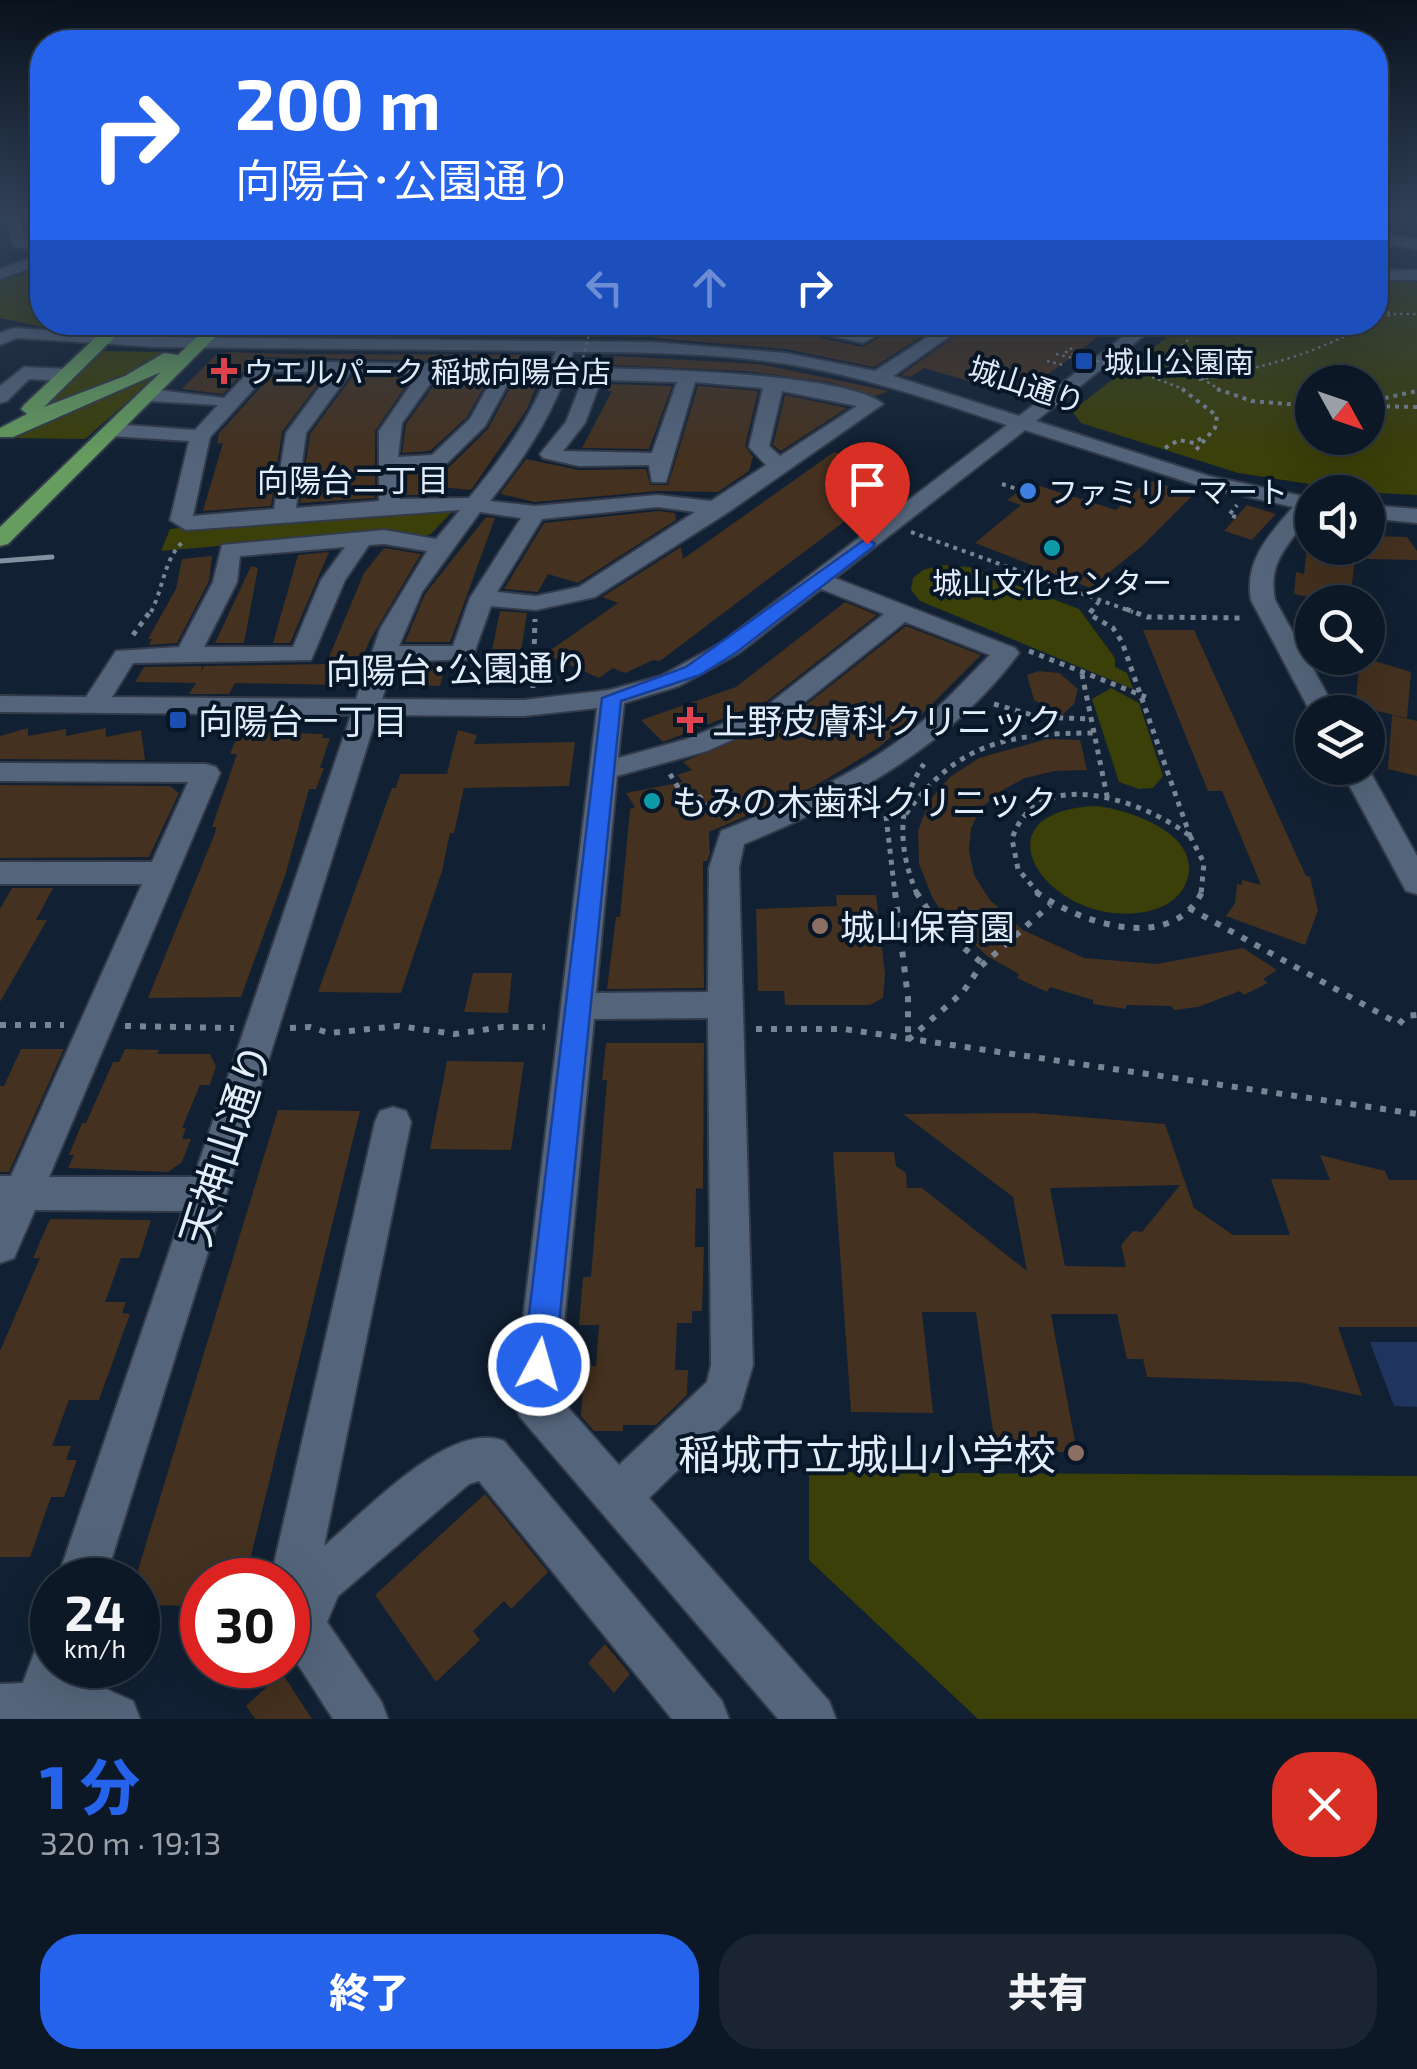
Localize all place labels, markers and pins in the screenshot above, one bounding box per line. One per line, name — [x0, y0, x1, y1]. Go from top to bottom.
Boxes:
place label: 城山公園南 — [1104, 343, 1254, 379]
marker: 城山公園南 — [1073, 350, 1095, 372]
place label: ウエルパーク 稲城向陽台店 — [244, 353, 611, 389]
marker: ウエルパーク 稲城向陽台店 — [213, 360, 235, 382]
pin — [825, 442, 910, 545]
place label: ファミリーマート — [1048, 473, 1288, 509]
marker: ファミリーマート — [1017, 480, 1039, 502]
marker: 城山文化センター — [1041, 537, 1063, 559]
place label: 城山文化センター — [932, 564, 1172, 600]
place label: 向陽台一丁目 — [198, 699, 408, 741]
place label: 上野皮膚科クリニック — [712, 699, 1062, 741]
marker: 上野皮膚科クリニック — [677, 707, 703, 733]
marker: 向陽台一丁目 — [167, 709, 189, 731]
place label: もみの木歯科クリニック — [672, 780, 1057, 822]
marker: もみの木歯科クリニック — [641, 790, 663, 812]
place label: 城山保育園 — [840, 905, 1015, 947]
marker: 城山保育園 — [809, 915, 831, 937]
place label: 稲城市立城山小学校 — [678, 1428, 1056, 1478]
marker: 稲城市立城山小学校 — [1065, 1442, 1087, 1464]

